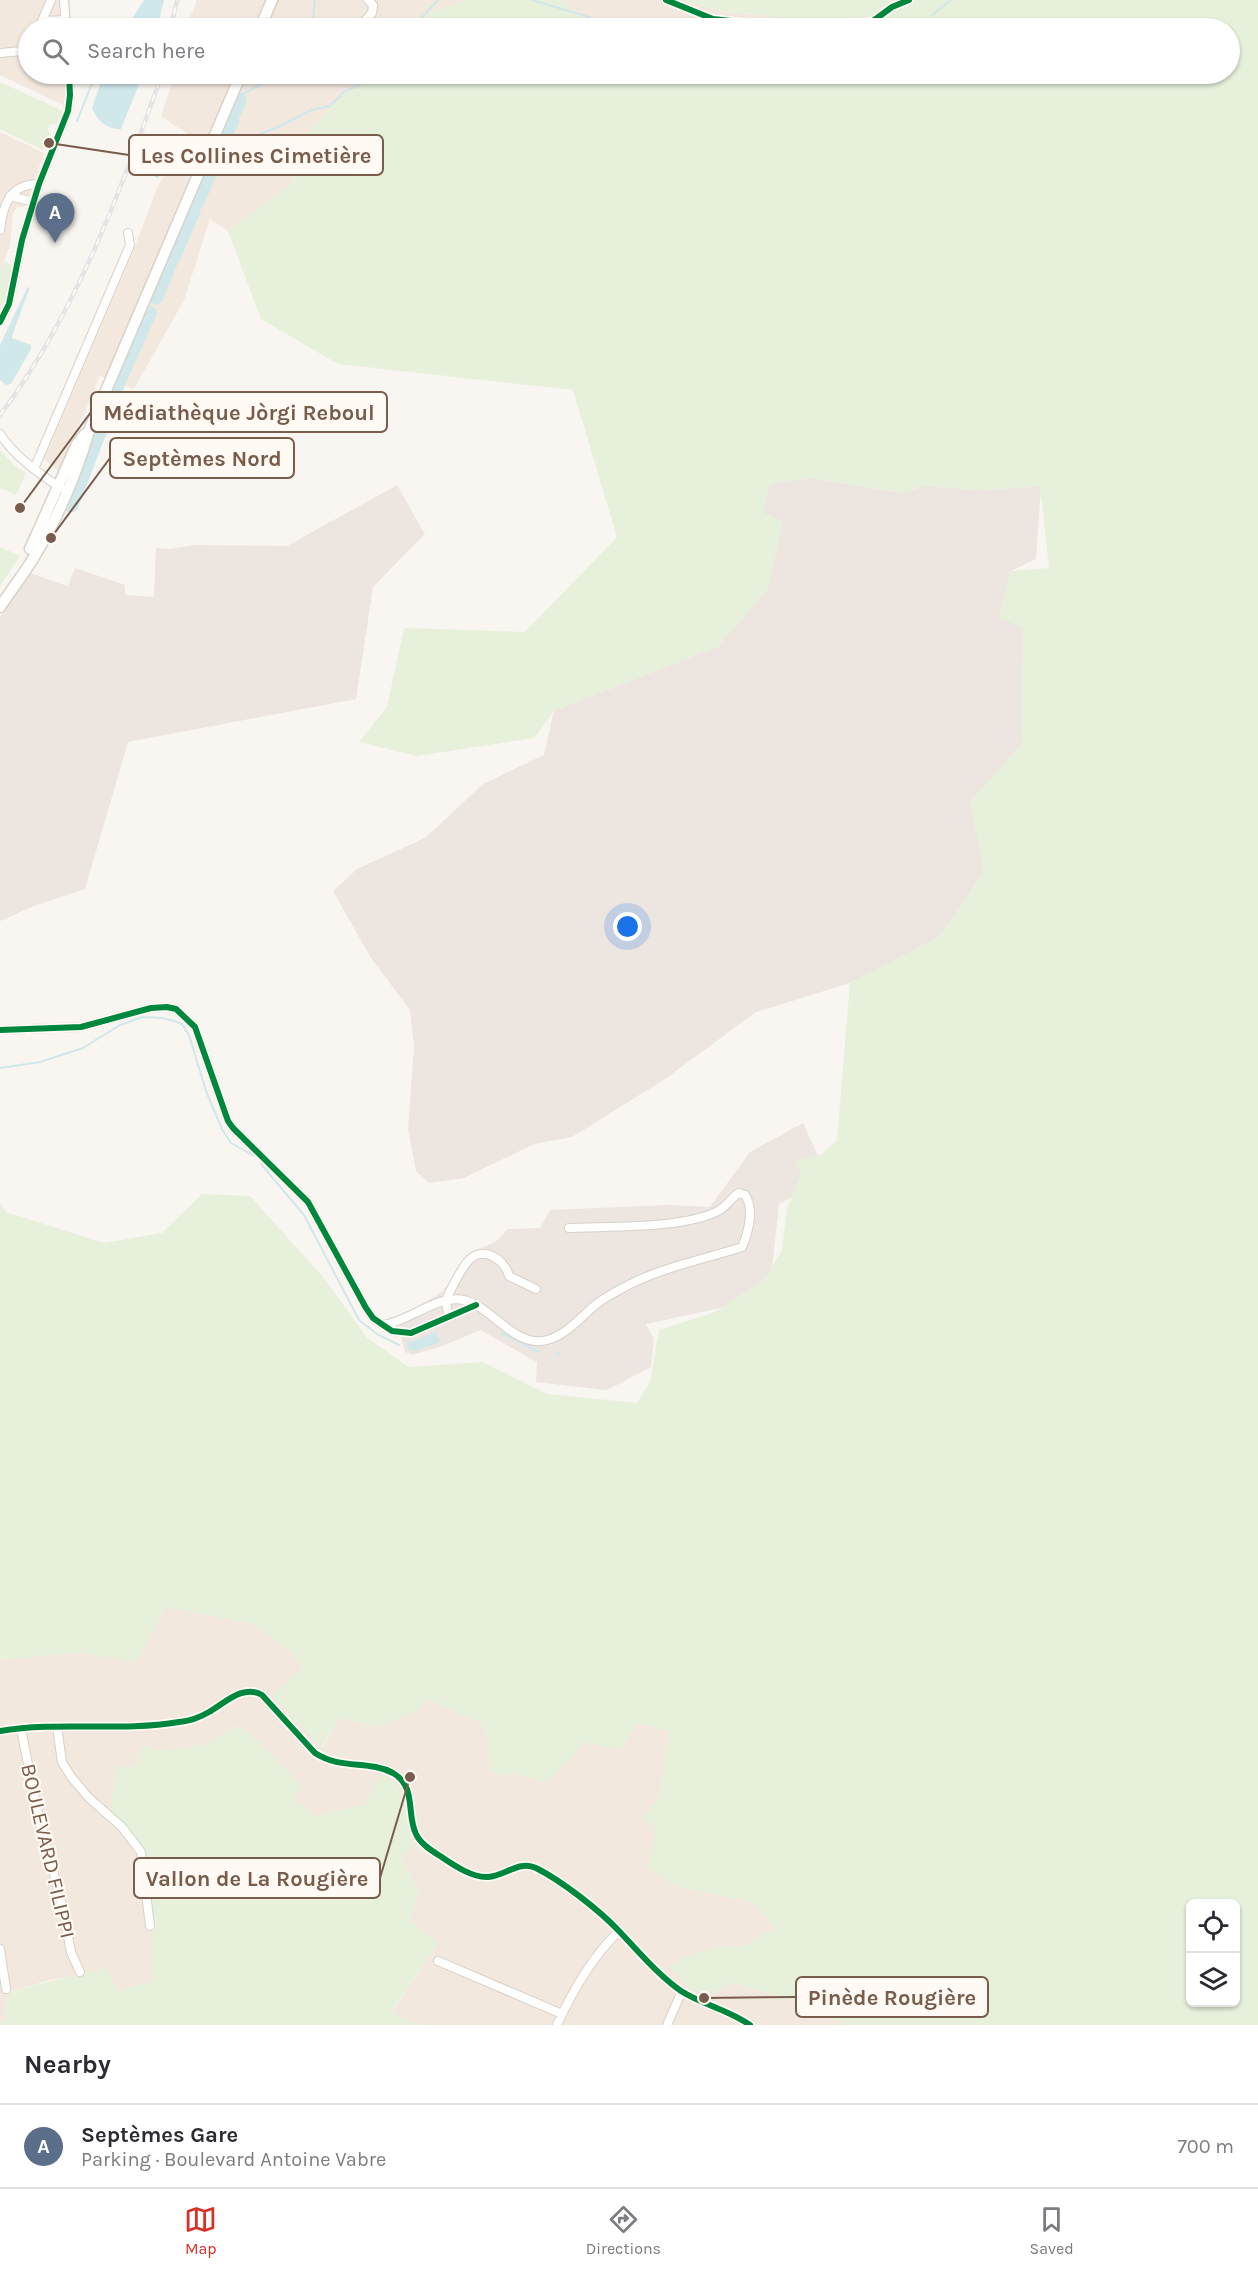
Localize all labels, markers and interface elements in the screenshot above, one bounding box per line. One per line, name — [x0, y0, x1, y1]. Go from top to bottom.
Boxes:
search box — [18, 18, 1240, 84]
icon: search — [39, 35, 72, 68]
text: Search here — [87, 38, 205, 64]
callout: Les Collines Cimetière — [129, 135, 383, 175]
text: Les Collines Cimetière — [141, 143, 371, 169]
pin: A — [36, 194, 74, 243]
callout: Médiathèque Jòrgi Reboul — [91, 392, 387, 432]
text: Médiathèque Jòrgi Reboul — [103, 400, 375, 426]
callout: Septèmes Nord — [110, 438, 294, 478]
text: Septèmes Nord — [122, 446, 282, 472]
your location — [613, 912, 642, 941]
street label: BOULEVARD FILIPPI — [16, 1761, 80, 1941]
callout: Vallon de La Rougière — [134, 1858, 380, 1898]
text: Vallon de La Rougière — [146, 1866, 368, 1892]
map controls — [1186, 1899, 1240, 2007]
button: locate — [1186, 1899, 1240, 1953]
button: layers — [1186, 1953, 1240, 2007]
callout: Pinède Rougière — [796, 1977, 988, 2017]
text: Pinède Rougière — [808, 1985, 976, 2011]
text: Nearby — [24, 2049, 111, 2080]
text: Septèmes Gare — [81, 2122, 238, 2148]
text: A — [37, 2135, 50, 2158]
text: 700 m — [1177, 2135, 1234, 2158]
text: Parking · Boulevard Antoine Vabre — [81, 2148, 386, 2171]
tab: Map — [184, 2203, 217, 2258]
tab: Directions — [586, 2203, 661, 2258]
tab: Saved — [1030, 2203, 1074, 2258]

